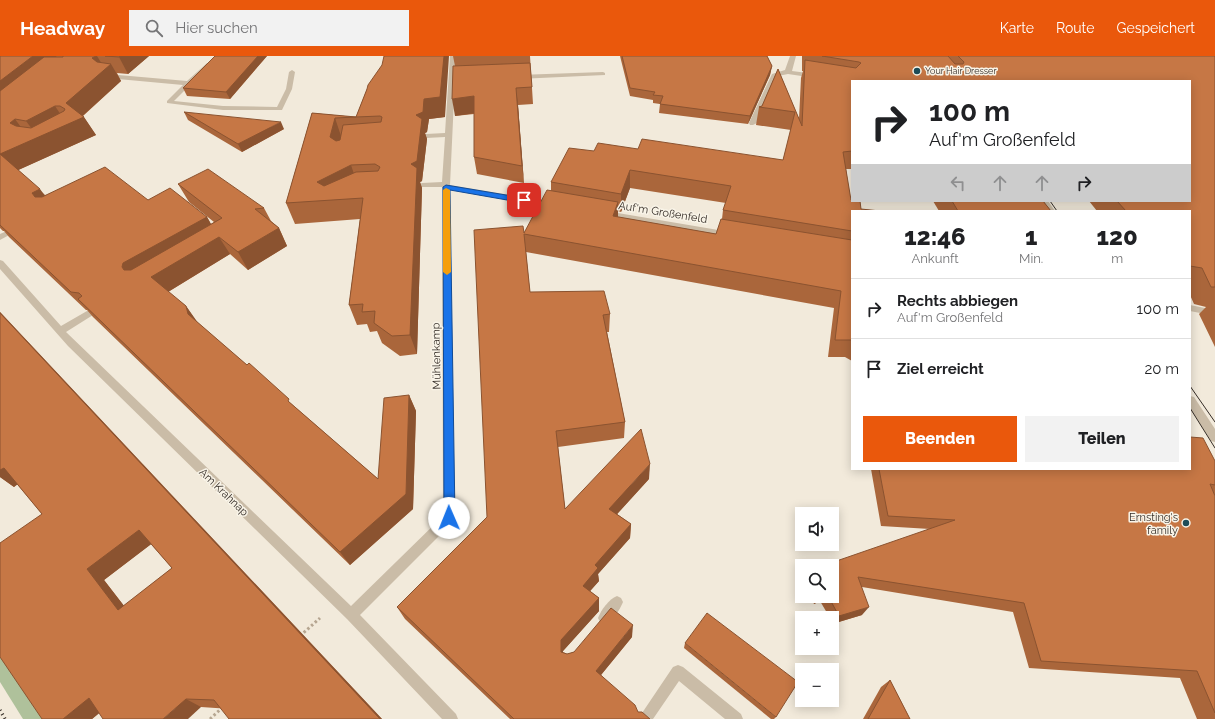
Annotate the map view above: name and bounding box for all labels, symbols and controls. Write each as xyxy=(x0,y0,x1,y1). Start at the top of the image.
search box xyxy=(129,10,409,46)
text: Headway xyxy=(20,17,105,39)
icon: search xyxy=(143,17,165,39)
text: Hier suchen xyxy=(175,19,258,37)
text: Karte xyxy=(1000,20,1034,36)
text: Route xyxy=(1056,20,1094,36)
text: Gespeichert xyxy=(1116,20,1195,36)
marker: Your Hair Dresser xyxy=(912,66,922,76)
place label: Your Hair Dresser xyxy=(925,66,997,76)
text: 100 m xyxy=(929,95,1010,128)
icon: right xyxy=(863,96,915,148)
text: Auf'm Großenfeld xyxy=(929,129,1076,150)
icon: left xyxy=(947,172,969,194)
icon: ahead xyxy=(989,172,1011,194)
icon: ahead xyxy=(1031,172,1053,194)
icon: right xyxy=(1073,172,1095,194)
pin xyxy=(507,183,541,217)
icon: arrive xyxy=(513,189,535,211)
street label: Auf'm Großenfeld xyxy=(618,199,708,226)
text: 12:46 xyxy=(904,222,966,251)
text: 1 xyxy=(1025,222,1037,251)
text: 120 xyxy=(1097,222,1138,251)
text: Ankunft xyxy=(911,251,959,266)
text: Min. xyxy=(1019,251,1043,266)
text: m xyxy=(1111,251,1123,266)
text: Rechts abbiegen xyxy=(897,292,1018,310)
icon: right xyxy=(863,298,885,320)
text: 100 m xyxy=(1137,300,1179,318)
text: Auf'm Großenfeld xyxy=(897,310,1003,325)
street label: Mühlenkamp xyxy=(429,322,444,390)
icon: arrive xyxy=(863,358,885,380)
text: Ziel erreicht xyxy=(897,360,984,378)
text: 20 m xyxy=(1144,360,1179,378)
button: Beenden xyxy=(863,416,1017,462)
button: Teilen xyxy=(1025,416,1179,462)
street label: Am Krahnap xyxy=(197,466,251,519)
position arrow xyxy=(428,497,470,539)
map controls xyxy=(795,507,839,707)
button: sound xyxy=(795,507,839,551)
place label: Ernsting's family xyxy=(1129,511,1178,537)
marker: Ernsting's family xyxy=(1181,518,1191,528)
button: search xyxy=(795,559,839,603)
button: + xyxy=(795,611,839,655)
button: − xyxy=(795,663,839,707)

